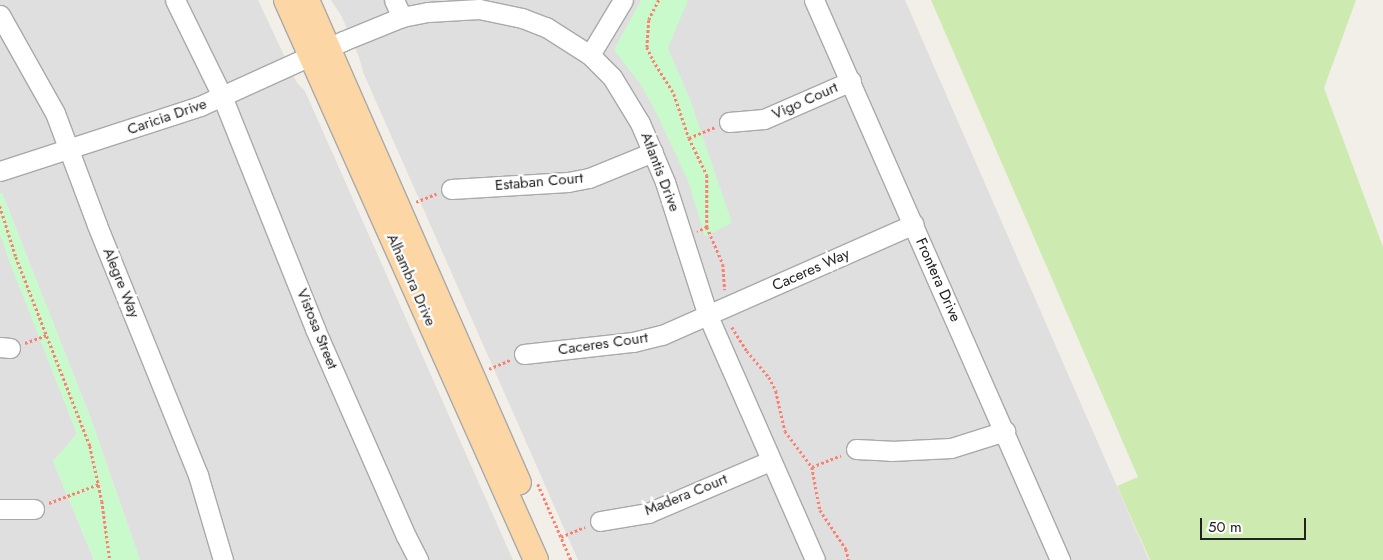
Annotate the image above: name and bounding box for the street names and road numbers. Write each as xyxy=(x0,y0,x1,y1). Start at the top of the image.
street label: Vigo Court xyxy=(769,79,841,123)
street label: Caricia Drive xyxy=(125,95,209,139)
street label: Atlantis Drive xyxy=(637,130,683,214)
street label: Estaban Court xyxy=(494,169,584,195)
street label: Alhambra Drive xyxy=(383,231,439,329)
street label: Frontera Drive xyxy=(912,235,964,325)
street label: Alegre Way xyxy=(99,245,143,321)
street label: Caceres Way xyxy=(770,245,852,295)
street label: Vistosa Street xyxy=(293,286,341,372)
street label: Caceres Court xyxy=(557,329,649,359)
street label: Madera Court xyxy=(642,470,730,520)

